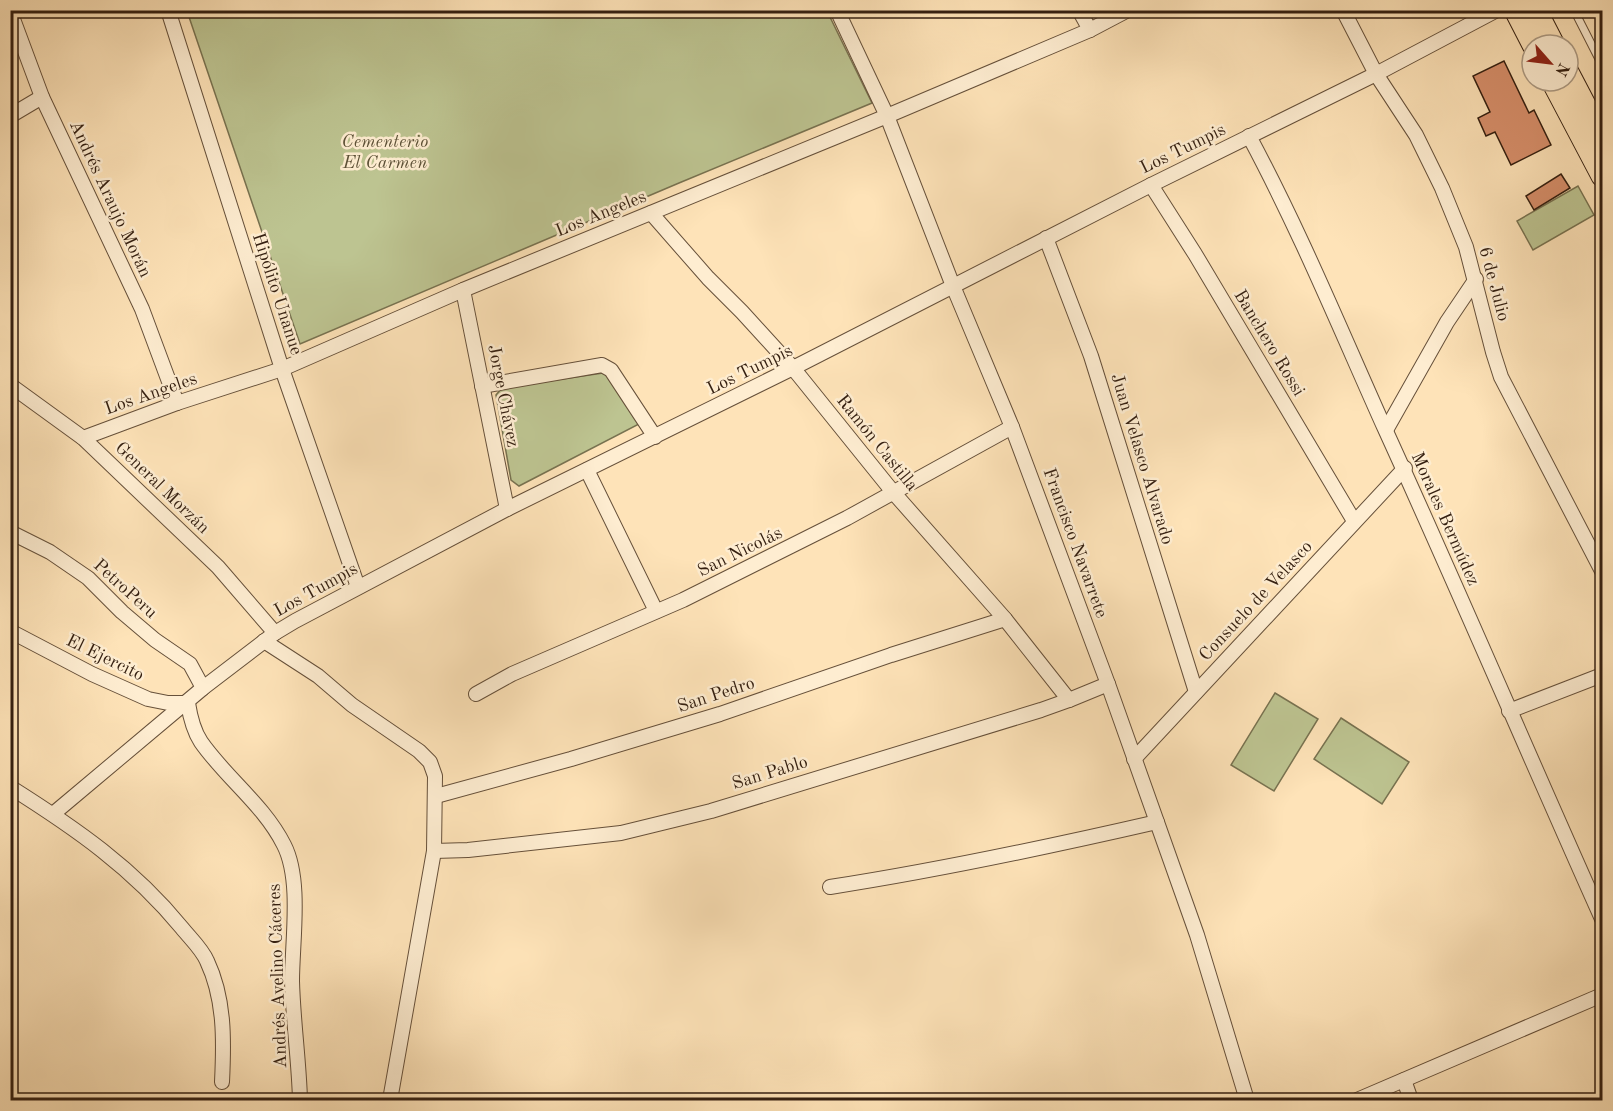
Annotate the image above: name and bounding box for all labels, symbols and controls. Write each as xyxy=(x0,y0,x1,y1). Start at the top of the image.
north arrow xyxy=(1520,33,1580,93)
text: N xyxy=(1551,60,1571,79)
street label: Andrés Araujo Morán xyxy=(66,118,154,280)
street label: Los Tumpis xyxy=(1137,121,1229,177)
park label: Cementerio El Carmen xyxy=(342,133,428,172)
street label: Los Angeles xyxy=(553,188,649,240)
street label: Hipólito Unanue xyxy=(249,231,305,357)
street label: 6 de Julio xyxy=(1475,245,1513,323)
street label: Banchero Rossi xyxy=(1230,287,1308,399)
street label: Los Tumpis xyxy=(704,342,796,398)
street label: Jorge Chávez xyxy=(484,343,522,449)
street label: Los Angeles xyxy=(103,370,200,418)
street label: Juan Velasco Alvarado xyxy=(1107,371,1177,547)
street label: Ramón Castilla xyxy=(833,391,921,495)
street label: General Morzán xyxy=(111,439,213,538)
street label: Morales Bermúdez xyxy=(1408,450,1482,588)
street label: Francisco Navarrete xyxy=(1039,466,1111,620)
street label: San Nicolás xyxy=(695,524,785,580)
street label: Consuelo de Velasco xyxy=(1196,537,1316,664)
street label: PetroPeru xyxy=(90,556,161,622)
street label: Los Tumpis xyxy=(271,560,361,620)
street label: El Ejercito xyxy=(63,631,147,685)
street label: San Pedro xyxy=(675,674,757,716)
street label: San Pablo xyxy=(730,753,810,793)
street label: Andrés Avelino Cáceres xyxy=(266,883,290,1069)

